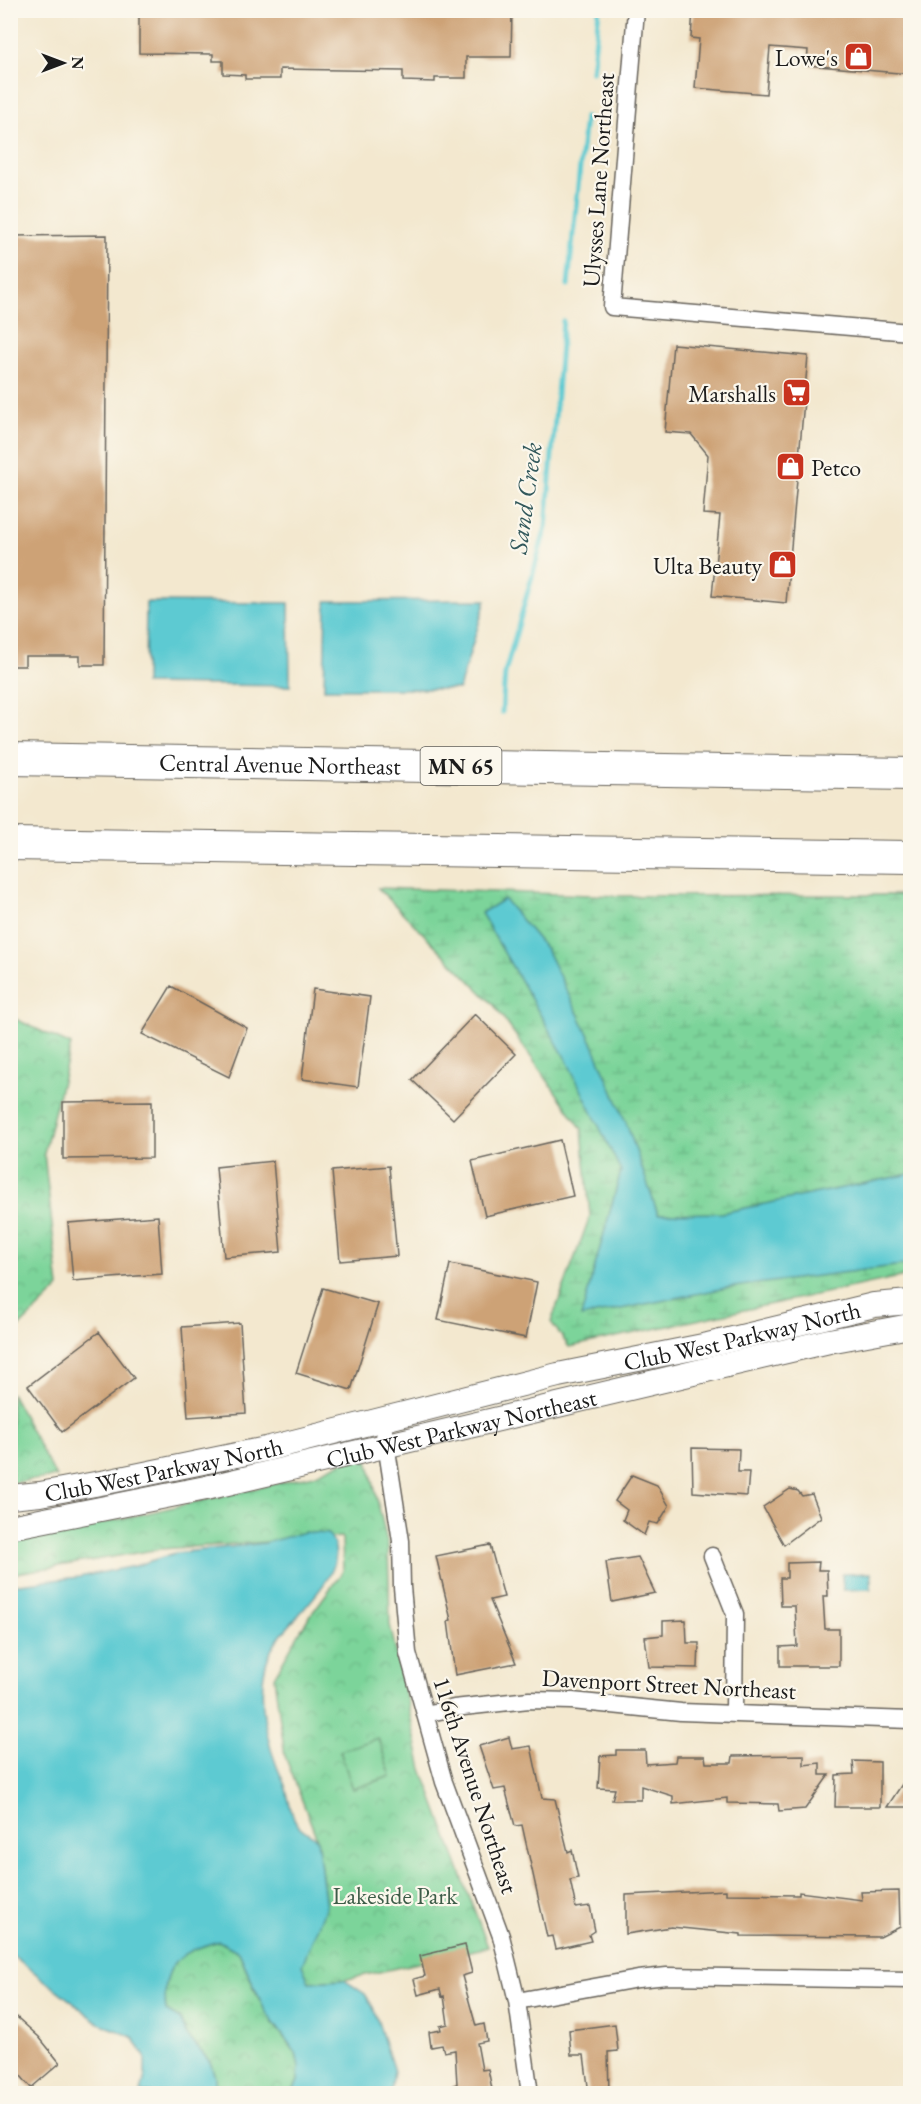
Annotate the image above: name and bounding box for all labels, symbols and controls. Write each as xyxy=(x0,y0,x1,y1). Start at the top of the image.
north arrow xyxy=(33,33,93,93)
shop icon: Lowe's xyxy=(843,41,875,73)
place label: Lowe's xyxy=(775,42,838,73)
text: N xyxy=(67,57,88,70)
street label: Ulysses Lane Northeast xyxy=(575,71,621,288)
supermarket icon: Marshalls xyxy=(781,377,813,409)
place label: Marshalls xyxy=(688,378,776,409)
water label: Sand Creek xyxy=(500,440,550,557)
shop icon: Petco xyxy=(774,451,806,483)
place label: Petco xyxy=(811,452,861,483)
shop icon: Ulta Beauty xyxy=(767,549,799,581)
place label: Ulta Beauty xyxy=(653,550,762,581)
street label: Central Avenue Northeast xyxy=(159,746,402,781)
road number: MN 65 xyxy=(420,747,502,785)
street label: Club West Parkway North xyxy=(621,1293,864,1377)
street label: Club West Parkway Northeast xyxy=(323,1381,600,1475)
street label: Club West Parkway North xyxy=(42,1430,286,1508)
street label: Davenport Street Northeast xyxy=(541,1662,797,1706)
street label: 116th Avenue Northeast xyxy=(426,1673,526,1898)
park label: Lakeside Park xyxy=(332,1880,458,1911)

